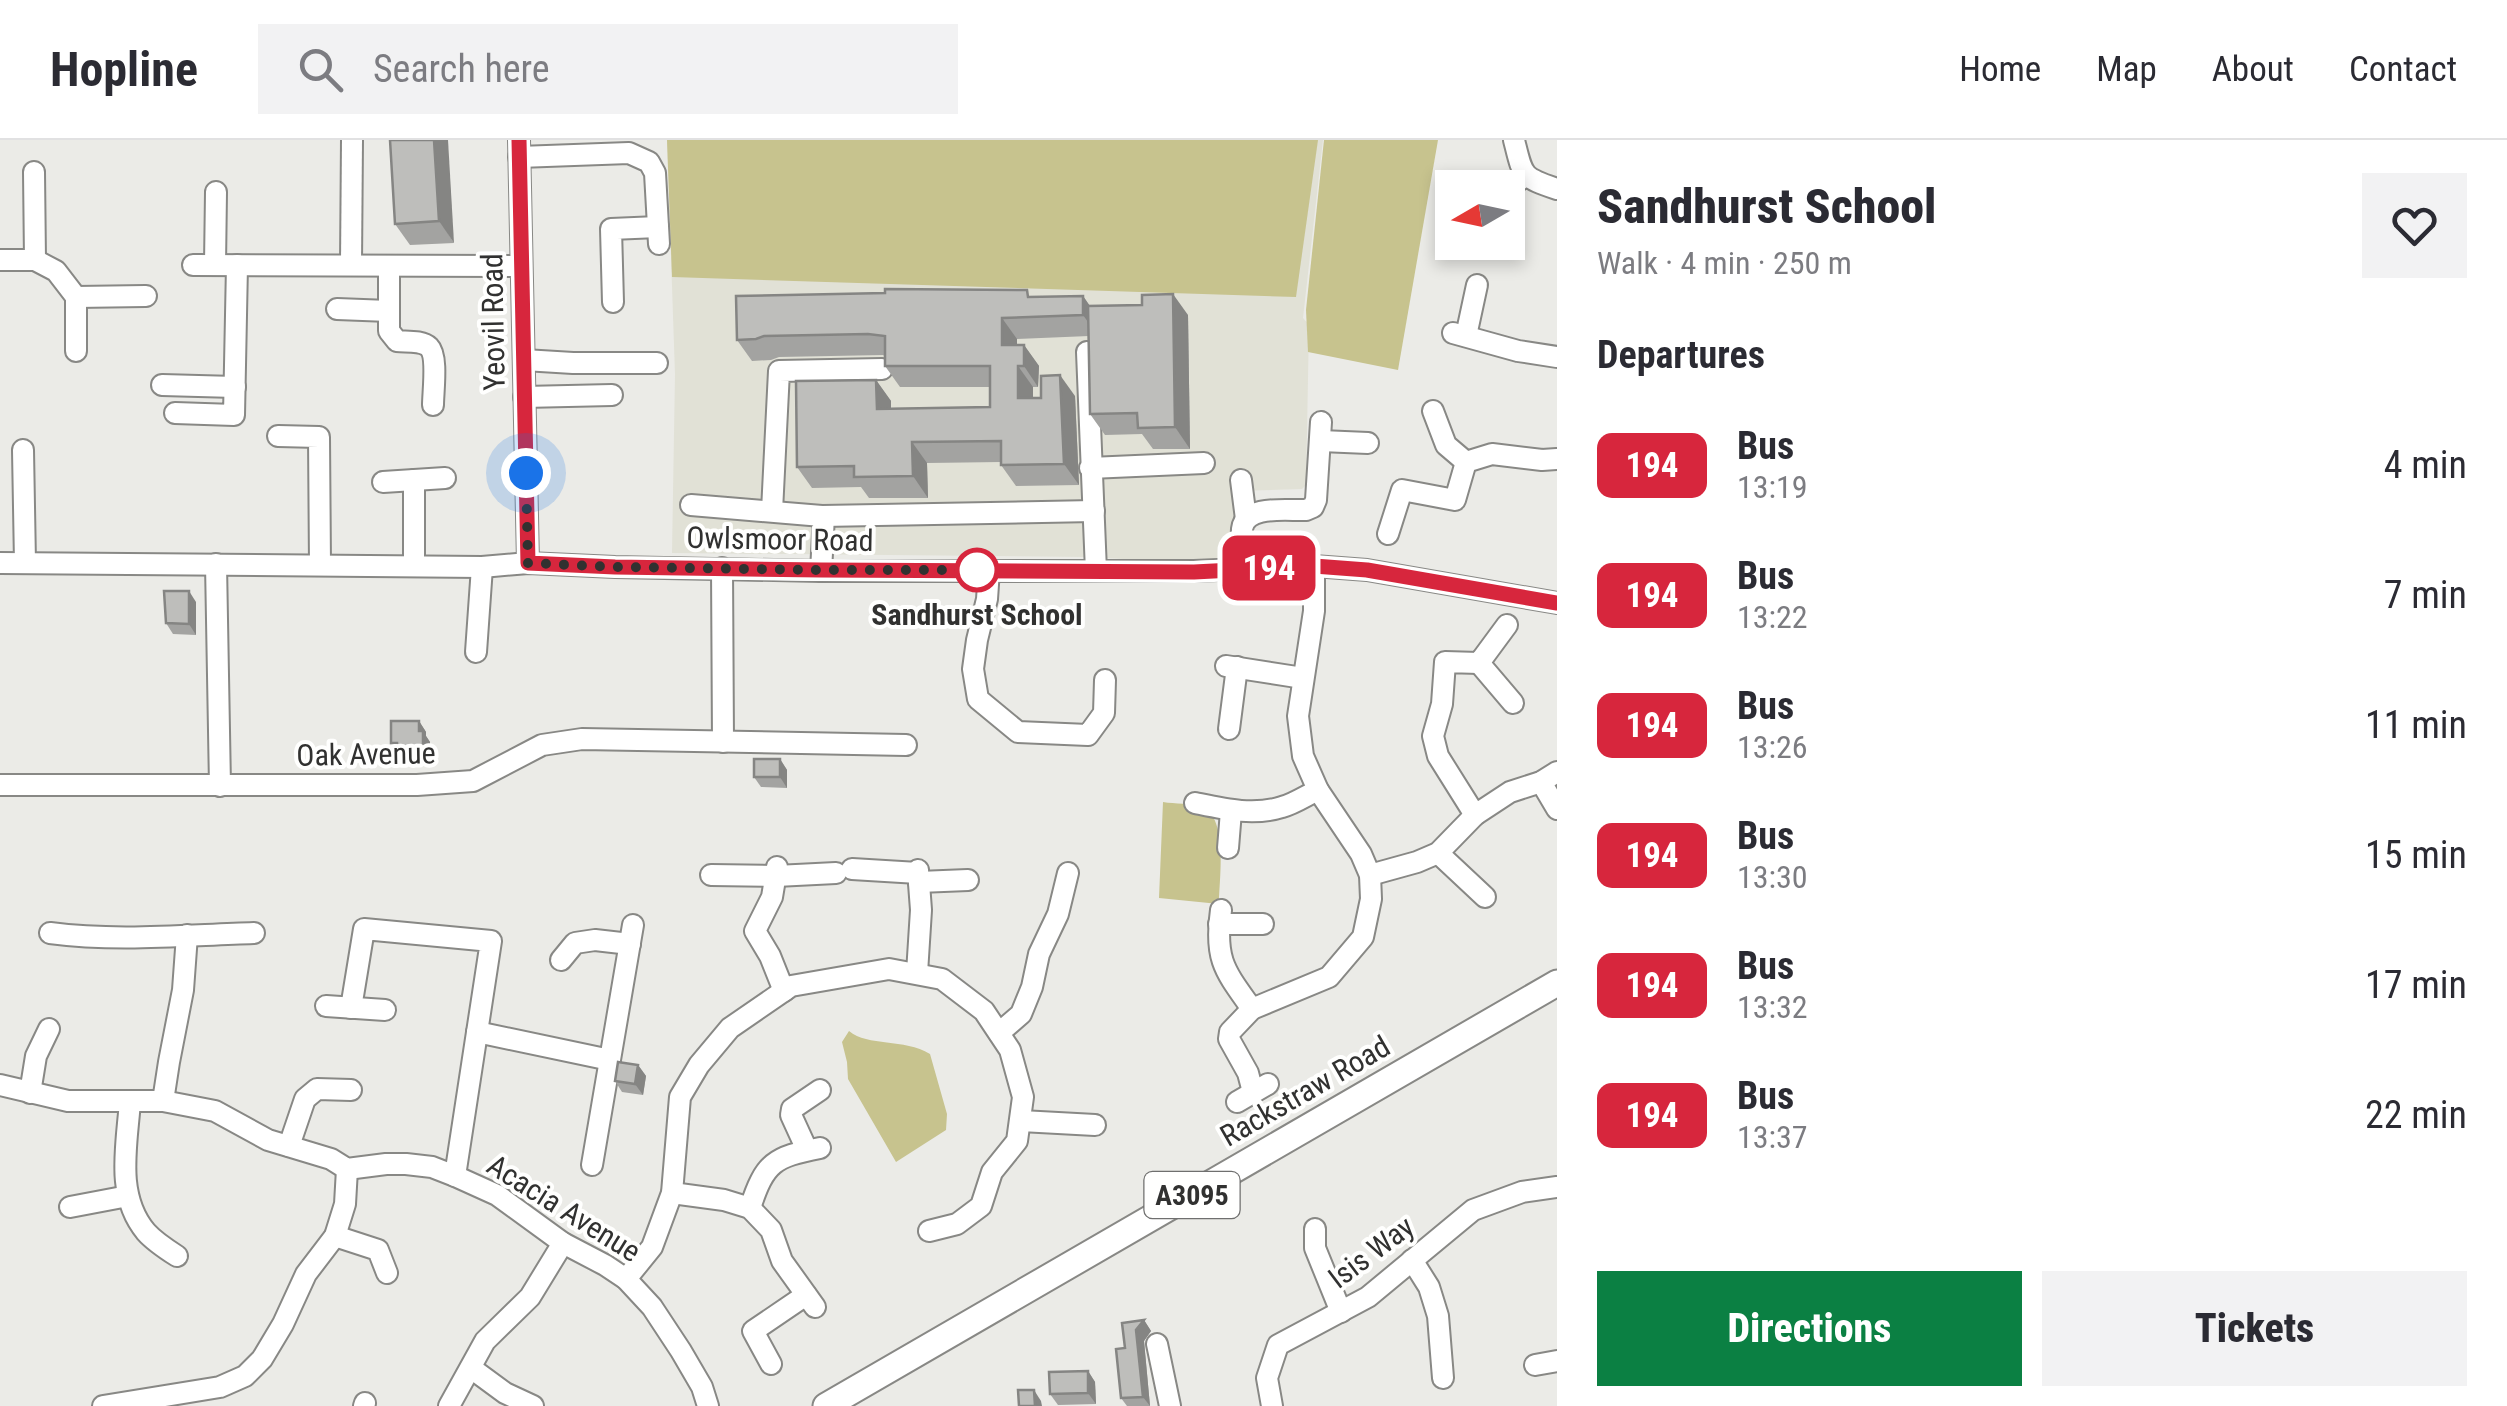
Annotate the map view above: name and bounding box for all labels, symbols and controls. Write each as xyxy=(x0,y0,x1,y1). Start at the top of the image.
search box xyxy=(258,24,958,114)
text: Hopline xyxy=(50,41,198,98)
icon: search xyxy=(293,42,348,97)
text: Search here xyxy=(373,47,550,91)
text: Home xyxy=(1959,49,2041,90)
text: Map xyxy=(2096,49,2157,90)
text: About xyxy=(2212,49,2294,90)
text: Contact xyxy=(2349,49,2457,90)
north arrow xyxy=(1435,170,1525,260)
map controls xyxy=(1435,170,1525,260)
button: heart xyxy=(2362,173,2467,278)
text: Sandhurst School xyxy=(1597,178,1936,235)
text: Walk · 4 min · 250 m xyxy=(1597,244,1852,282)
street label: Yeovil Road xyxy=(474,253,512,391)
text: Departures xyxy=(1597,333,1765,377)
text: Bus xyxy=(1737,424,1794,468)
text: 4 min xyxy=(2384,443,2467,487)
text: 194 xyxy=(1625,445,1679,486)
your location xyxy=(501,448,551,498)
text: 13:19 xyxy=(1737,468,1808,506)
street label: Owlsmoor Road xyxy=(686,520,874,558)
line badge: 194 xyxy=(1212,536,1326,600)
text: 194 xyxy=(1242,548,1296,589)
marker: Sandhurst School xyxy=(956,549,998,591)
text: Bus xyxy=(1737,554,1794,598)
text: 7 min xyxy=(2384,573,2467,617)
text: 194 xyxy=(1625,575,1679,616)
place label: Sandhurst School xyxy=(871,597,1083,632)
text: 13:22 xyxy=(1737,598,1808,636)
text: Bus xyxy=(1737,684,1794,728)
text: 11 min xyxy=(2365,703,2467,747)
text: 194 xyxy=(1625,705,1679,746)
text: 13:26 xyxy=(1737,728,1808,766)
street label: Oak Avenue xyxy=(296,735,436,773)
text: Bus xyxy=(1737,814,1794,858)
text: 15 min xyxy=(2365,833,2467,877)
text: 194 xyxy=(1625,835,1679,876)
text: 13:30 xyxy=(1737,858,1808,896)
text: Bus xyxy=(1737,944,1794,988)
text: 17 min xyxy=(2365,963,2467,1007)
text: 194 xyxy=(1625,965,1679,1006)
text: 13:32 xyxy=(1737,988,1808,1026)
street label: Rackstraw Road xyxy=(1214,1028,1396,1154)
text: Bus xyxy=(1737,1074,1794,1118)
text: 22 min xyxy=(2365,1093,2467,1137)
text: 194 xyxy=(1625,1095,1679,1136)
text: 13:37 xyxy=(1737,1118,1808,1156)
street label: Acacia Avenue xyxy=(481,1147,647,1269)
road number: A3095 xyxy=(1144,1172,1240,1218)
street label: Isis Way xyxy=(1321,1209,1421,1295)
button: Directions xyxy=(1597,1271,2022,1386)
button: Tickets xyxy=(2042,1271,2467,1386)

